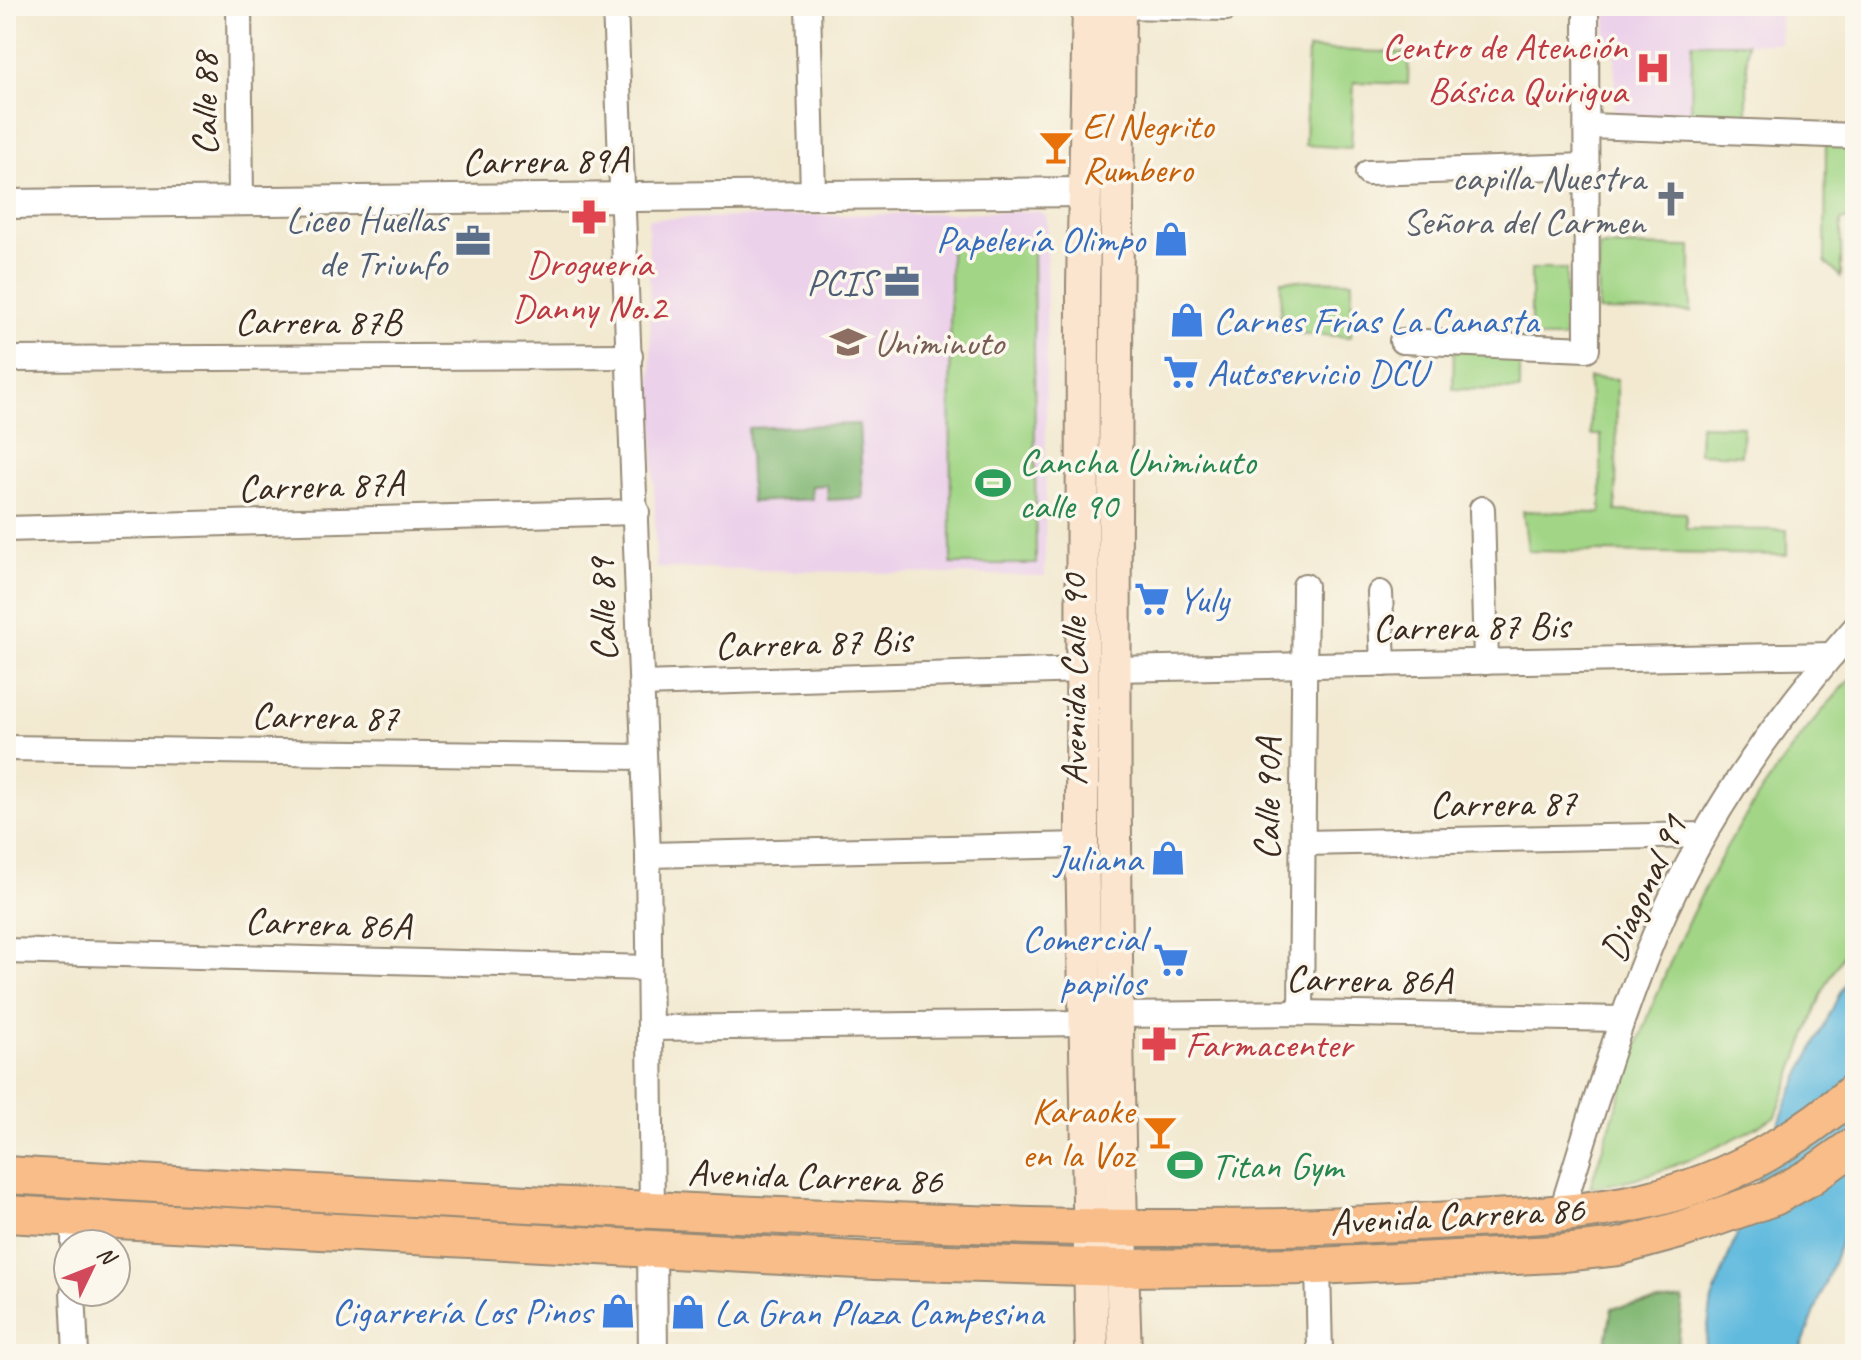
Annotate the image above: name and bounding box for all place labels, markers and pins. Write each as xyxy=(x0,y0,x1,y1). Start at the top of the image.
place label: Centro de Atención Básica Quirigua xyxy=(1382,23,1629,114)
hospital icon: Centro de Atención Básica Quirigua xyxy=(1634,49,1672,87)
place label: El Negrito Rumbero xyxy=(1082,102,1215,193)
bar icon: El Negrito Rumbero xyxy=(1037,128,1075,166)
place label: capilla Nuestra Señora del Carmen xyxy=(1402,154,1648,245)
church icon: capilla Nuestra Señora del Carmen xyxy=(1652,180,1690,218)
place label: Liceo Huellas de Triunfo xyxy=(286,196,450,287)
pharmacy icon: Droguería Danny No.2 xyxy=(570,198,608,236)
place label: Papelería Olimpo xyxy=(936,216,1147,263)
shop icon: Papelería Olimpo xyxy=(1152,220,1190,258)
office icon: Liceo Huellas de Triunfo xyxy=(454,222,492,260)
place label: Droguería Danny No.2 xyxy=(512,240,669,331)
place label: PCIS xyxy=(806,259,882,306)
office icon: PCIS xyxy=(883,263,921,301)
place label: Carnes Frías La Canasta xyxy=(1213,297,1541,344)
shop icon: Carnes Frías La Canasta xyxy=(1168,301,1206,339)
place label: Uniminuto xyxy=(874,319,1007,366)
school or university icon: Uniminuto xyxy=(829,323,867,361)
place label: Autoservicio DCU xyxy=(1207,349,1433,396)
supermarket icon: Autoservicio DCU xyxy=(1162,353,1200,391)
place label: Cancha Uniminuto calle 90 xyxy=(1019,438,1257,529)
sports icon: Cancha Uniminuto calle 90 xyxy=(974,464,1012,502)
place label: Yuly xyxy=(1178,576,1232,623)
supermarket icon: Yuly xyxy=(1133,580,1171,618)
place label: Juliana xyxy=(1052,835,1144,882)
shop icon: Juliana xyxy=(1149,839,1187,877)
place label: Comercial papilos xyxy=(1022,915,1152,1006)
supermarket icon: Comercial papilos xyxy=(1152,941,1190,979)
place label: Farmacenter xyxy=(1185,1021,1355,1068)
pharmacy icon: Farmacenter xyxy=(1140,1025,1178,1063)
place label: Karaoke en la Voz xyxy=(1022,1087,1137,1178)
bar icon: Karaoke en la Voz xyxy=(1141,1113,1179,1151)
place label: Titan Gym xyxy=(1211,1142,1347,1189)
sports icon: Titan Gym xyxy=(1166,1146,1204,1184)
place label: Cigarrería Los Pinos xyxy=(332,1288,595,1335)
place label: La Gran Plaza Campesina xyxy=(714,1289,1046,1336)
shop icon: Cigarrería Los Pinos xyxy=(599,1292,637,1330)
shop icon: La Gran Plaza Campesina xyxy=(669,1293,707,1331)

